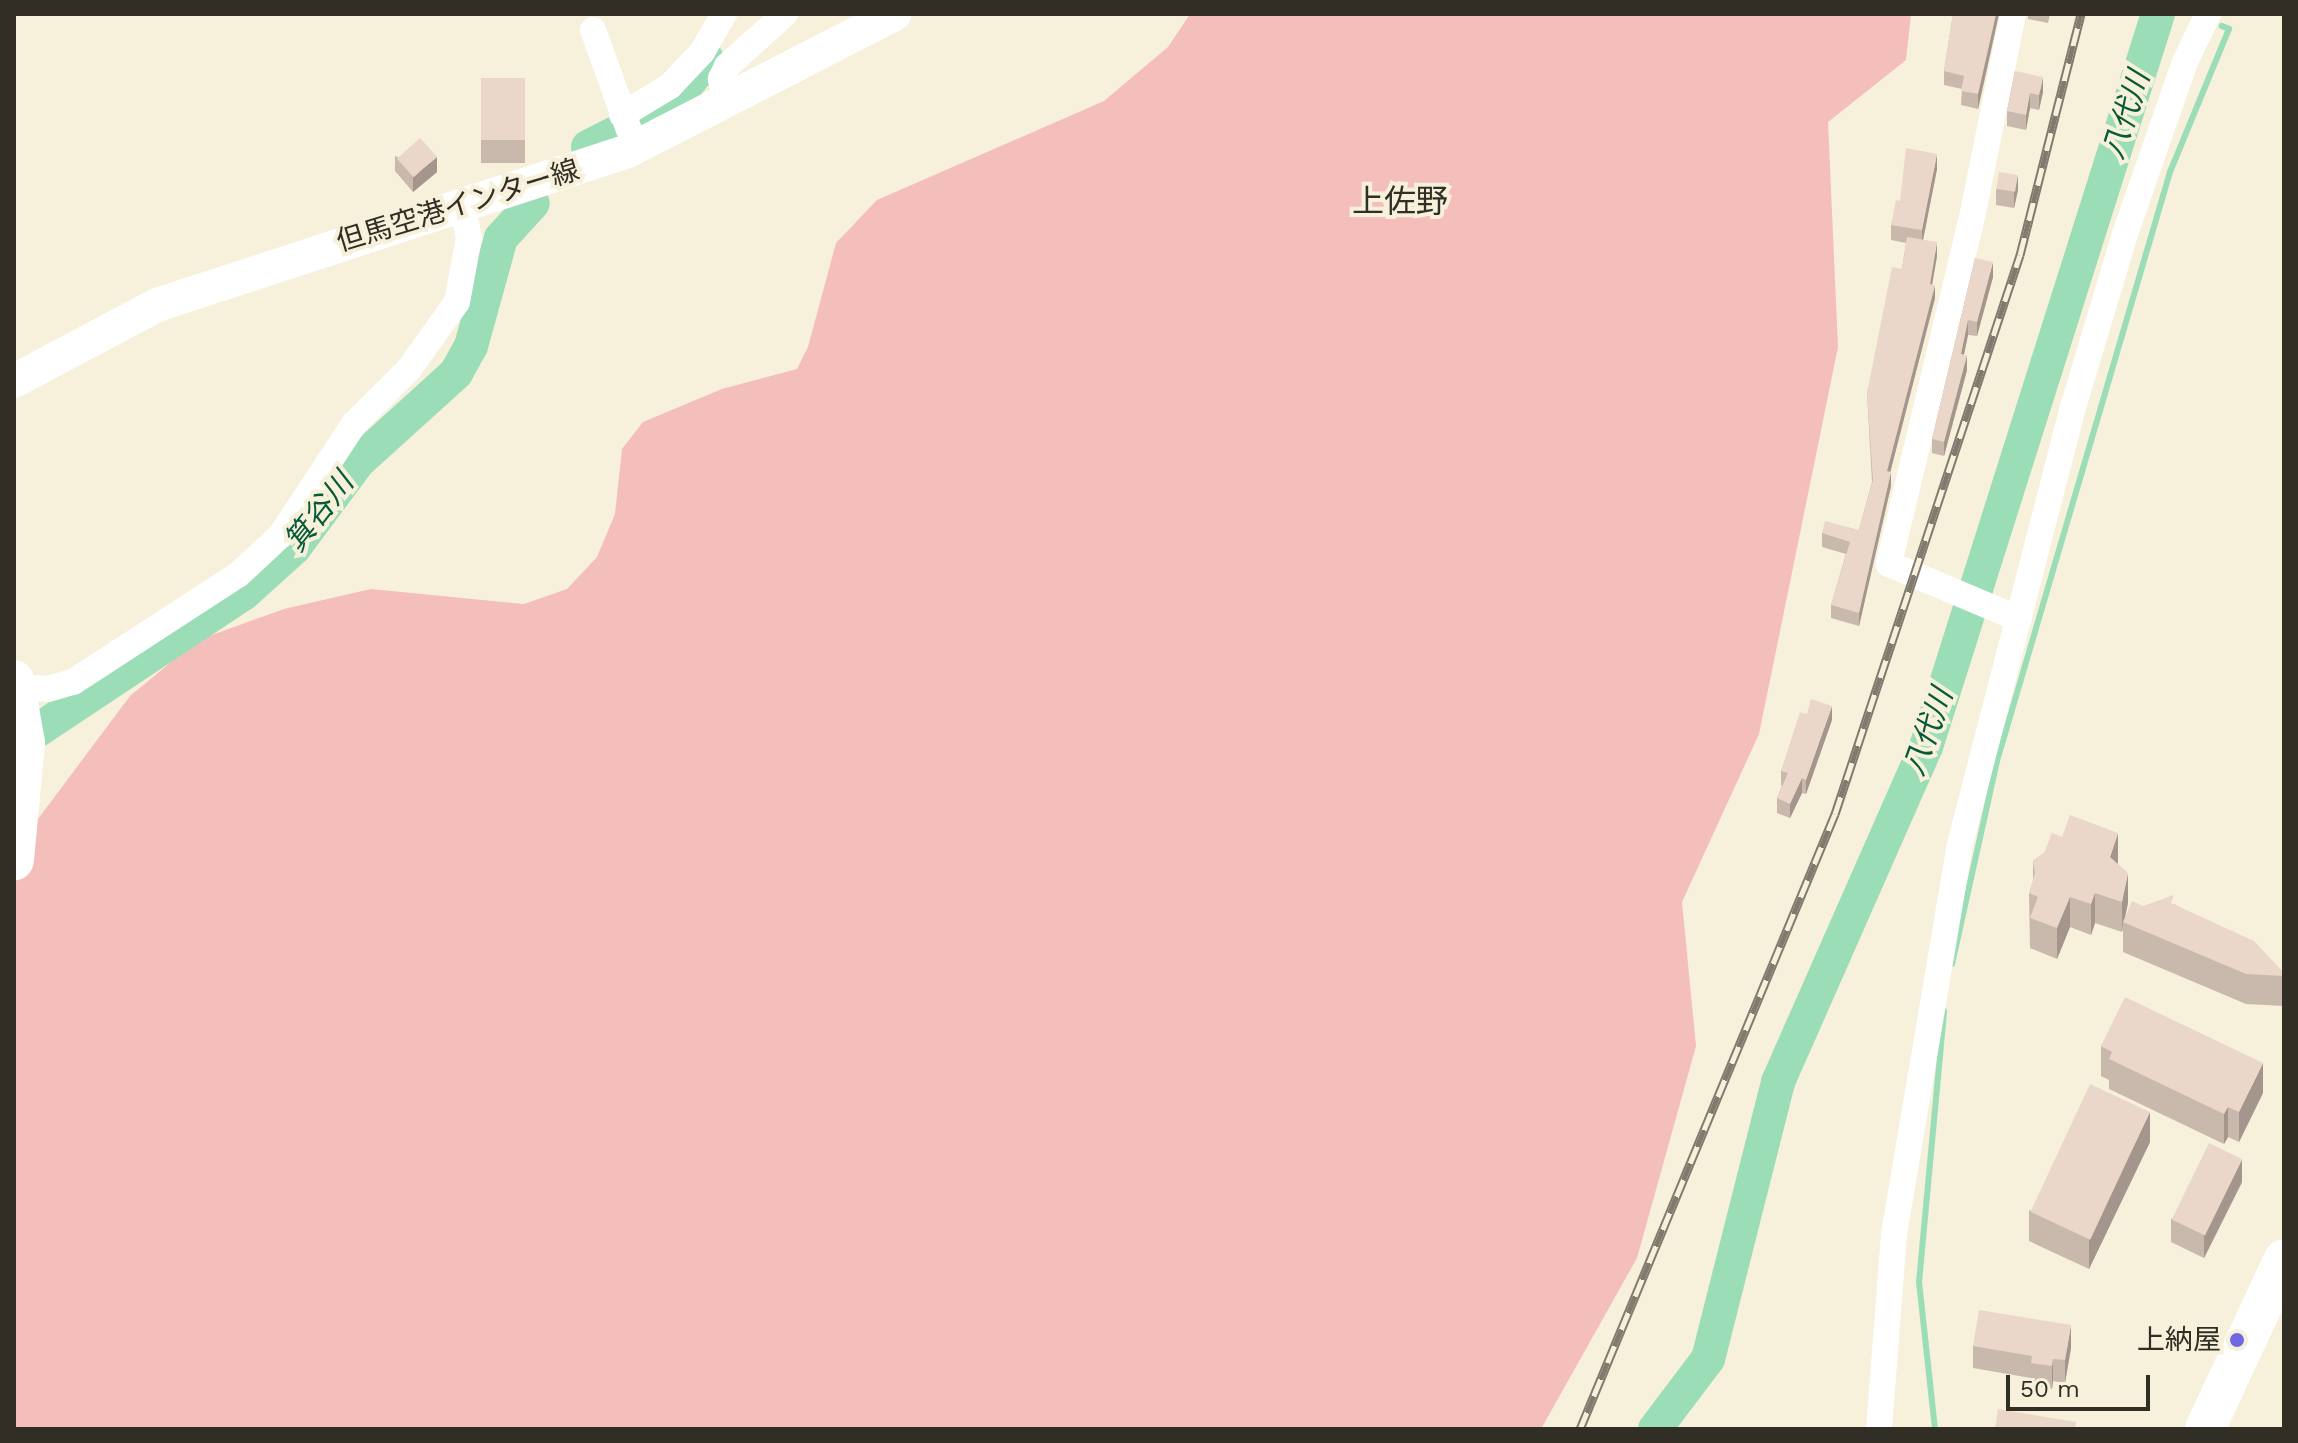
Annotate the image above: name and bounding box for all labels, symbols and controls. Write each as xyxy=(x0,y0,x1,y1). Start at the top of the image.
water label: 八代川 xyxy=(2095,67,2157,163)
street label: 但馬空港インター線 xyxy=(333,153,583,259)
district label: 上佐野 xyxy=(1352,182,1448,220)
water label: 箕谷川 xyxy=(277,465,361,559)
water label: 八代川 xyxy=(1896,684,1960,780)
place label: 上納屋 xyxy=(2137,1323,2221,1357)
marker: 上納屋 xyxy=(2228,1331,2246,1349)
scale bar xyxy=(2010,1359,2154,1409)
text: 50 m xyxy=(2020,1375,2080,1403)

